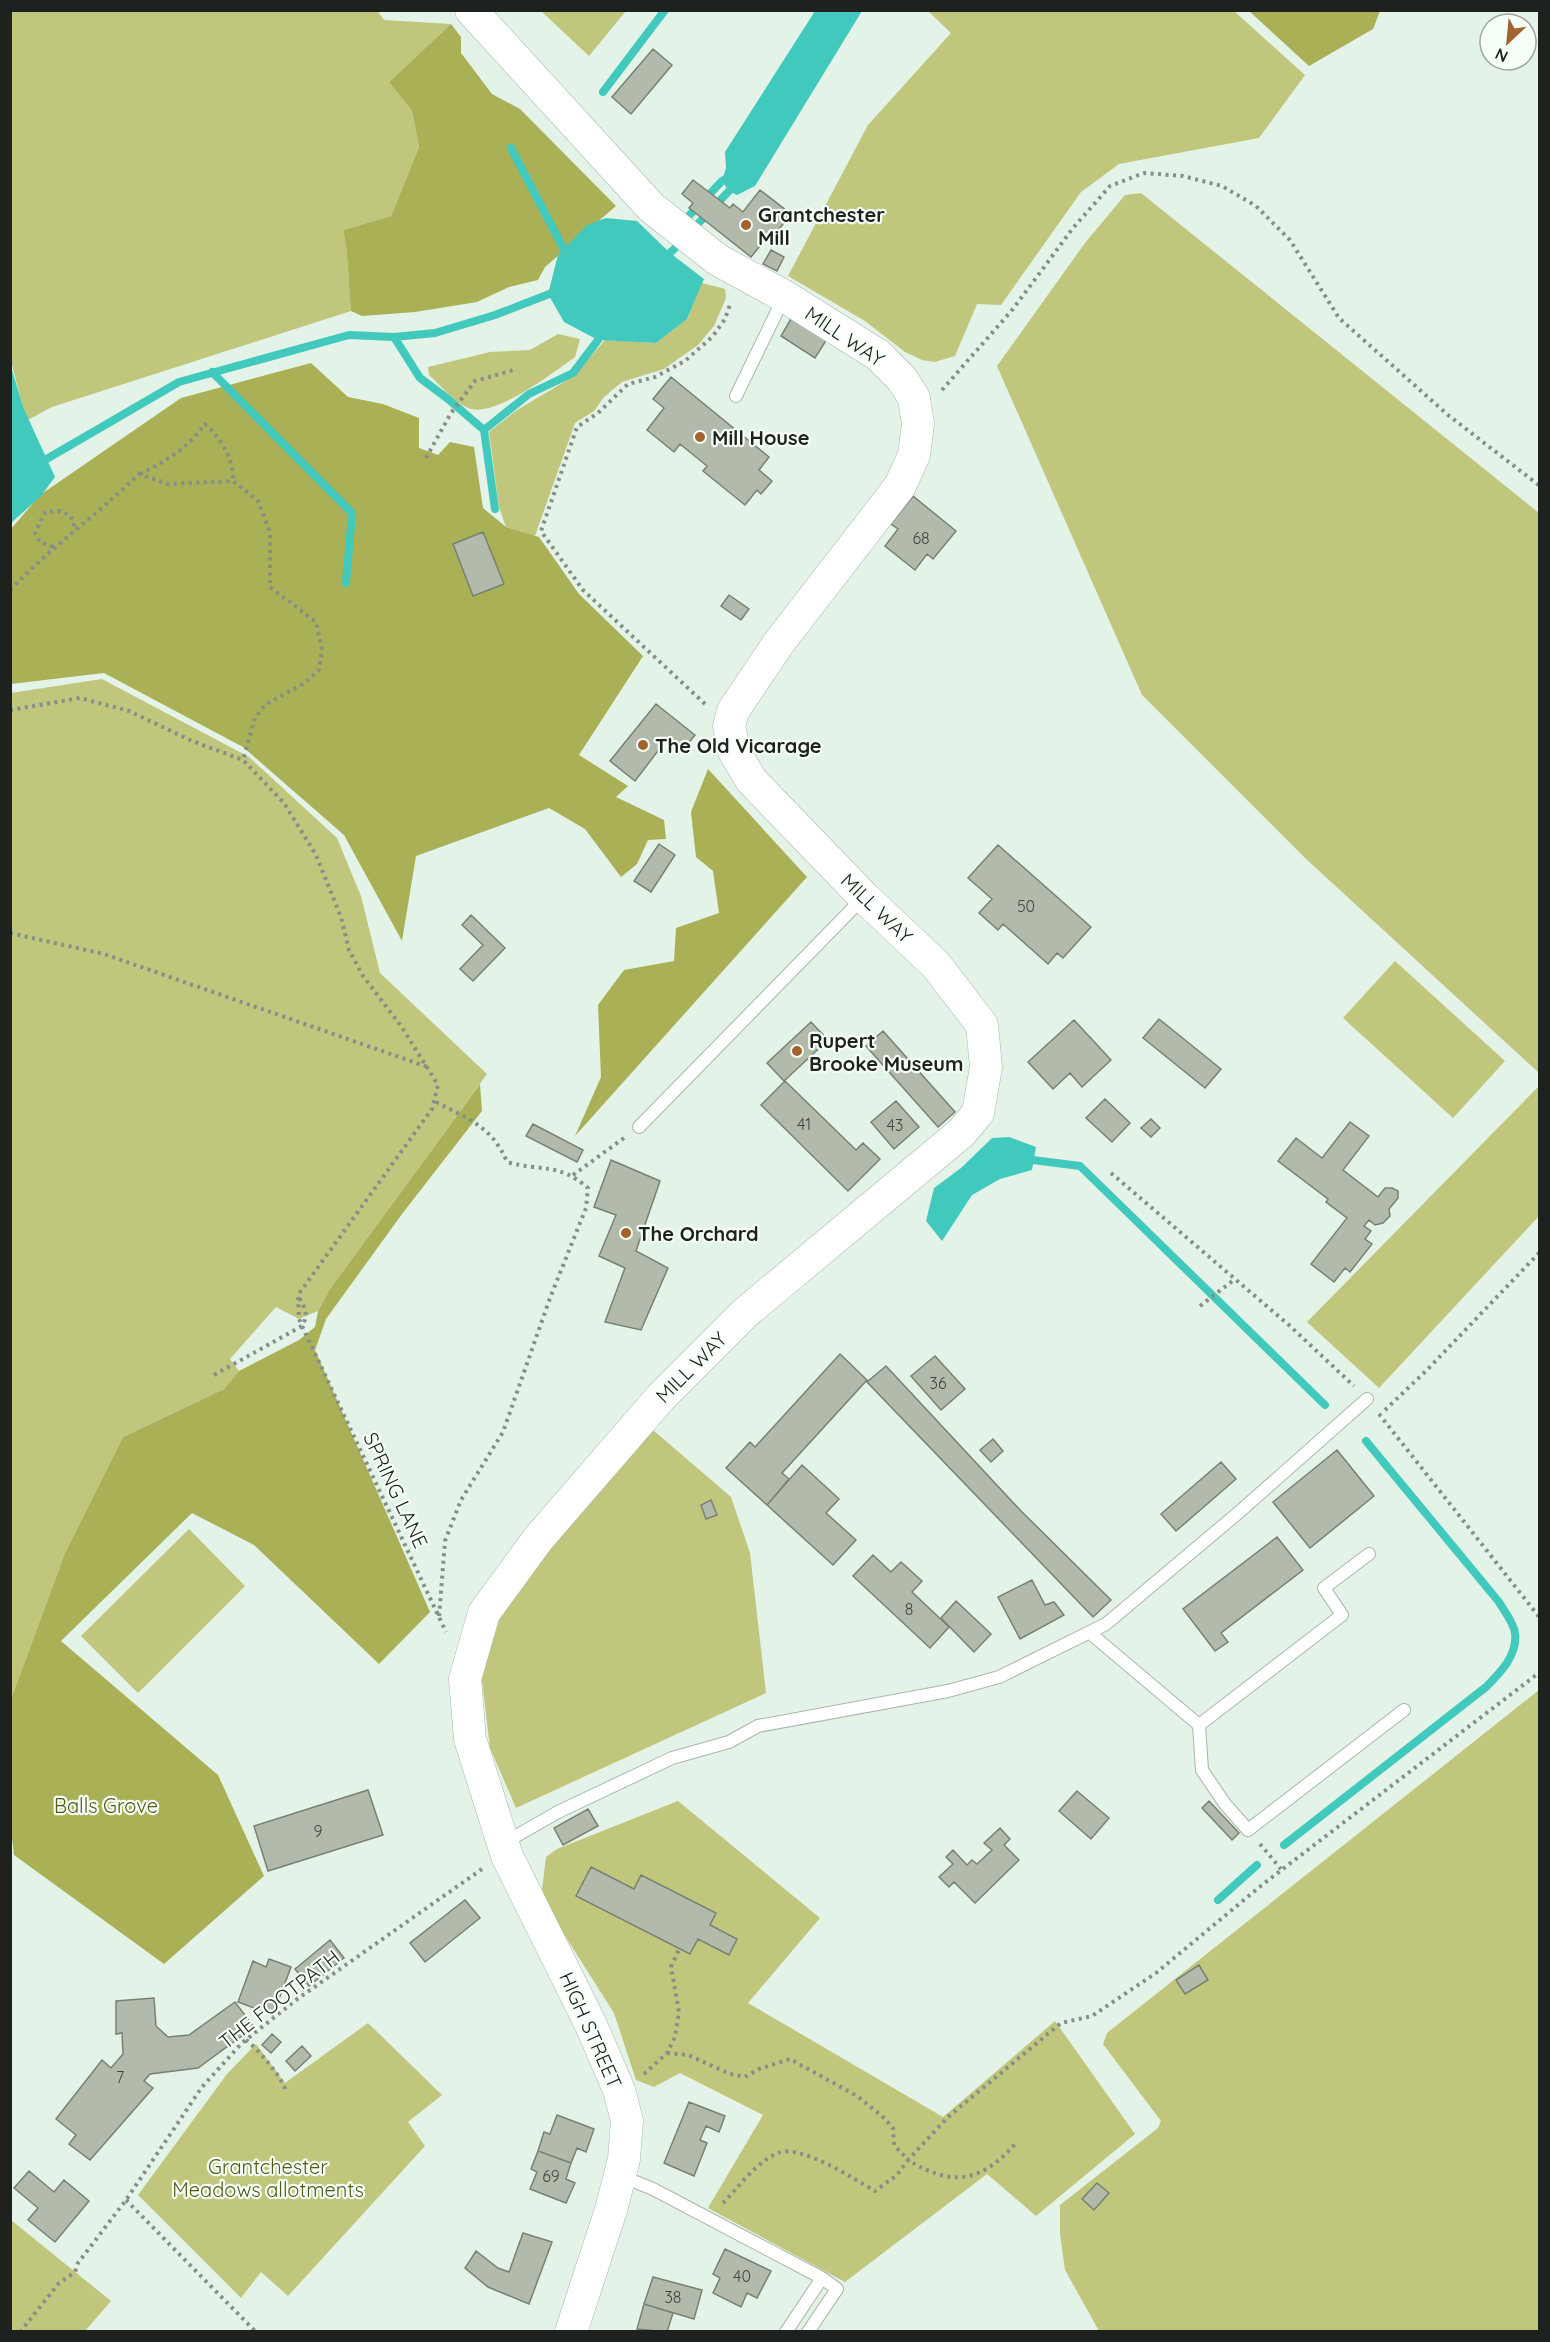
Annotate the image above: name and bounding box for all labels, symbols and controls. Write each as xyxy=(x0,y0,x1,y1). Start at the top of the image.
north arrow xyxy=(1478,12,1538,72)
text: N xyxy=(1492,44,1511,67)
place label: Grantchester Mill xyxy=(758,202,885,250)
marker: Grantchester Mill xyxy=(739,218,753,232)
street label: MILL WAY xyxy=(801,300,889,372)
place label: Mill House xyxy=(712,425,810,450)
marker: Mill House xyxy=(693,430,707,444)
house number: 68 xyxy=(912,528,930,548)
place label: The Old Vicarage xyxy=(655,733,822,758)
marker: The Old Vicarage xyxy=(636,738,650,752)
street label: MILL WAY xyxy=(836,868,918,948)
house number: 50 xyxy=(1017,896,1035,916)
place label: Rupert Brooke Museum xyxy=(809,1028,963,1076)
marker: Rupert Brooke Museum xyxy=(790,1044,804,1058)
house number: 41 xyxy=(797,1114,811,1134)
house number: 43 xyxy=(887,1115,903,1135)
place label: The Orchard xyxy=(638,1221,759,1246)
marker: The Orchard xyxy=(619,1226,633,1240)
street label: MILL WAY xyxy=(650,1326,732,1408)
house number: 36 xyxy=(930,1373,947,1393)
street label: SPRING LANE xyxy=(358,1428,434,1552)
house number: 8 xyxy=(905,1599,913,1619)
park label: Balls Grove xyxy=(54,1793,158,1818)
house number: 9 xyxy=(314,1821,323,1841)
street label: THE FOOTPATH xyxy=(214,1944,344,2054)
street label: HIGH STREET xyxy=(554,1968,628,2092)
house number: 7 xyxy=(116,2067,124,2087)
park label: Grantchester Meadows allotments xyxy=(172,2154,364,2202)
house number: 69 xyxy=(542,2166,560,2186)
house number: 40 xyxy=(733,2266,751,2286)
house number: 38 xyxy=(664,2287,682,2307)

